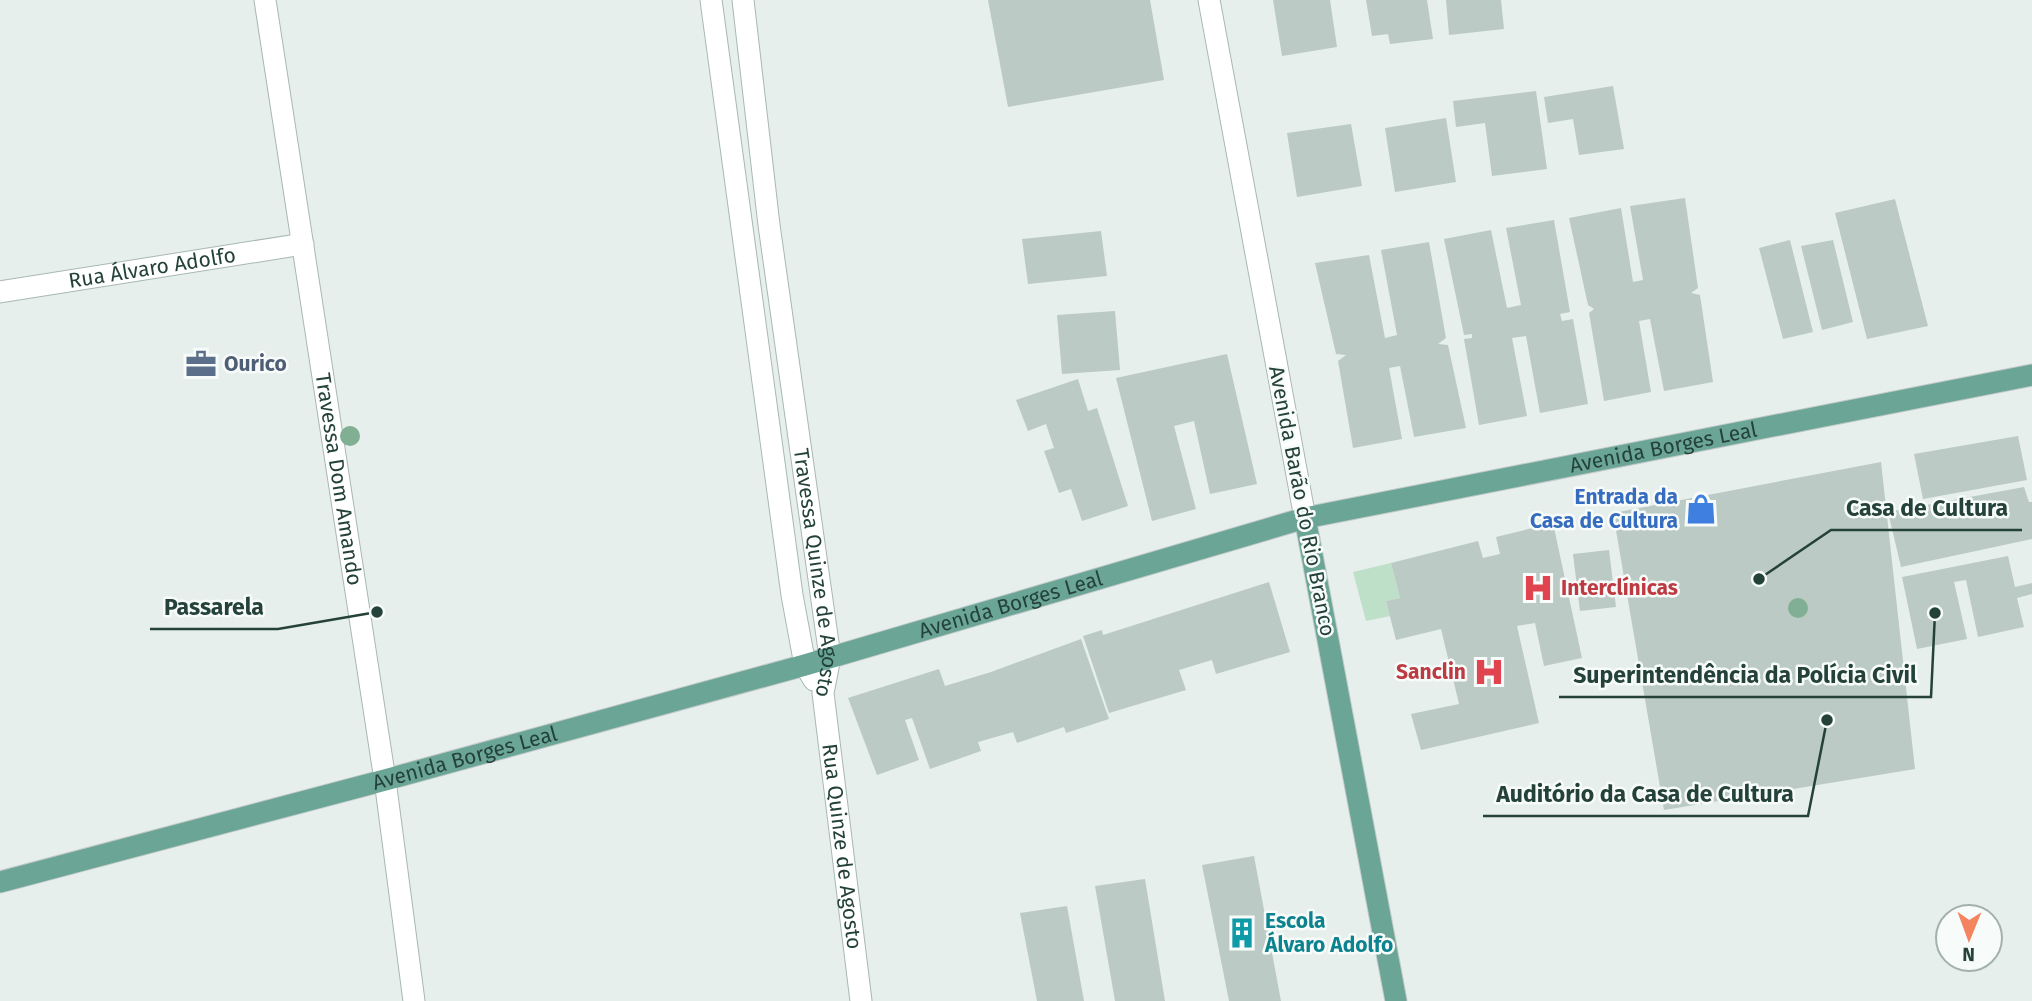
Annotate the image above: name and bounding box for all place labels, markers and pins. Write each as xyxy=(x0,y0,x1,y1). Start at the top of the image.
office icon: Ourico xyxy=(184,347,218,381)
place label: Ourico xyxy=(224,351,287,377)
place label: Entrada da Casa de Cultura xyxy=(1530,484,1678,534)
callout: Casa de Cultura xyxy=(1831,486,2022,530)
shop icon: Entrada da Casa de Cultura xyxy=(1684,492,1718,526)
hospital icon: Interclínicas xyxy=(1521,571,1555,605)
place label: Interclínicas xyxy=(1561,575,1678,601)
callout: Passarela xyxy=(150,585,278,629)
callout: Superintendência da Polícia Civil xyxy=(1559,653,1931,697)
hospital icon: Sanclin xyxy=(1472,655,1506,689)
place label: Sanclin xyxy=(1396,659,1466,685)
callout: Auditório da Casa de Cultura xyxy=(1483,772,1808,816)
place label: Escola Álvaro Adolfo xyxy=(1264,908,1393,958)
building icon: Escola Álvaro Adolfo xyxy=(1225,916,1259,950)

